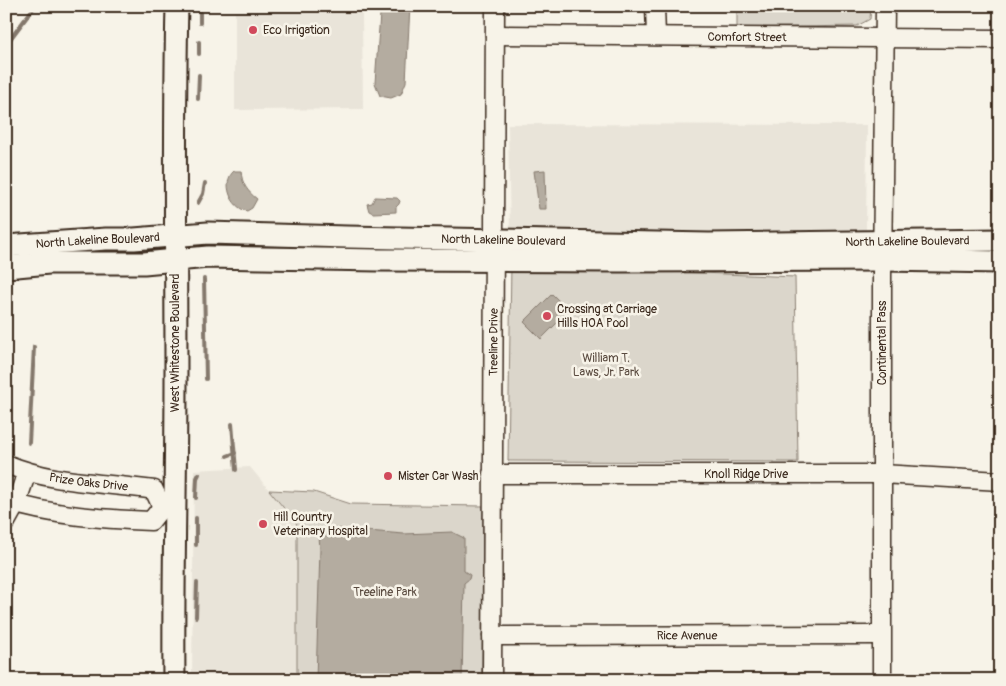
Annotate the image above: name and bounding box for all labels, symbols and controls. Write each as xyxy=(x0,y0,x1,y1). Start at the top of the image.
place label: Eco Irrigation xyxy=(263,23,330,38)
marker: Eco Irrigation xyxy=(247,24,259,36)
street label: Comfort Street xyxy=(707,29,787,45)
street label: North Lakeline Boulevard xyxy=(35,229,161,251)
street label: North Lakeline Boulevard xyxy=(441,231,566,249)
street label: North Lakeline Boulevard xyxy=(845,233,970,250)
street label: West Whitestone Boulevard xyxy=(168,274,183,412)
street label: Continental Pass xyxy=(875,300,890,385)
place label: Crossing at Carriage Hills HOA Pool xyxy=(557,302,657,331)
street label: Treeline Drive xyxy=(486,308,501,376)
marker: Crossing at Carriage Hills HOA Pool xyxy=(541,310,553,322)
park label: William T. Laws, Jr. Park xyxy=(573,351,639,380)
street label: Knoll Ridge Drive xyxy=(704,467,788,482)
street label: Prize Oaks Drive xyxy=(48,469,129,494)
place label: Mister Car Wash xyxy=(398,469,479,484)
marker: Mister Car Wash xyxy=(382,470,394,482)
place label: Hill Country Veterinary Hospital xyxy=(273,510,368,539)
marker: Hill Country Veterinary Hospital xyxy=(257,518,269,530)
park label: Treeline Park xyxy=(353,585,417,600)
street label: Rice Avenue xyxy=(657,628,717,643)

